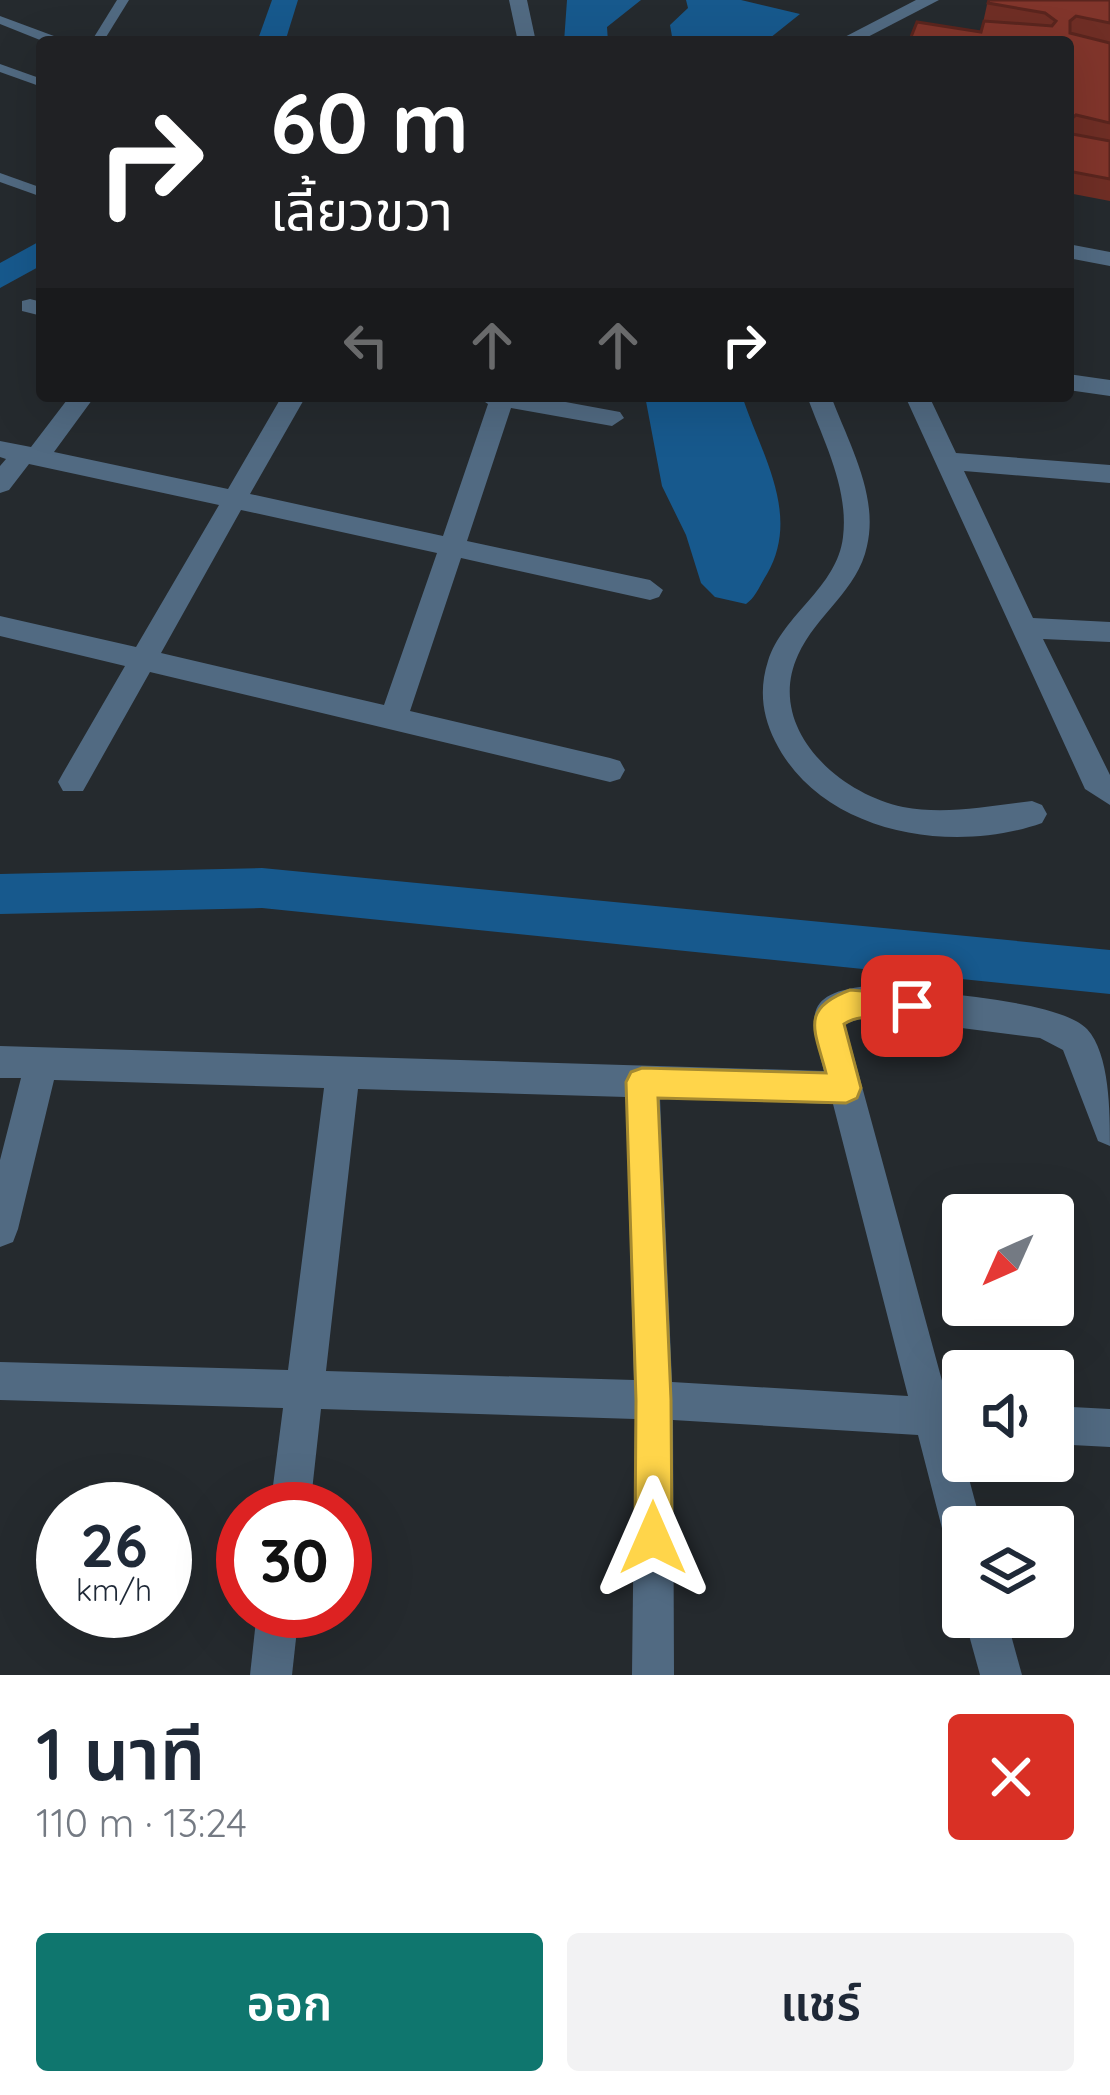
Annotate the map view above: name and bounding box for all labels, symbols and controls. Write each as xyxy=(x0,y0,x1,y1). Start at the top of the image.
text: 60 m xyxy=(270,69,469,174)
icon: right xyxy=(72,84,228,240)
text: เลี้ยวขวา xyxy=(270,176,453,244)
icon: left xyxy=(333,312,399,378)
icon: ahead xyxy=(459,312,525,378)
icon: ahead xyxy=(585,312,651,378)
icon: right xyxy=(711,312,777,378)
pin xyxy=(861,955,963,1057)
icon: arrive xyxy=(879,973,945,1039)
north arrow xyxy=(942,1194,1074,1326)
map controls xyxy=(942,1194,1074,1638)
button: sound xyxy=(942,1350,1074,1482)
position arrow xyxy=(590,1475,716,1601)
speed limit sign: 30 xyxy=(216,1482,372,1638)
button: layers xyxy=(942,1506,1074,1638)
text: 26 xyxy=(80,1507,148,1582)
text: km/h xyxy=(76,1571,152,1609)
text: 1 นาที xyxy=(36,1708,205,1798)
button: close xyxy=(948,1714,1074,1840)
text: 110 m · 13:24 xyxy=(36,1798,247,1847)
button: ออก xyxy=(36,1933,543,2071)
button: แชร์ xyxy=(567,1933,1074,2071)

